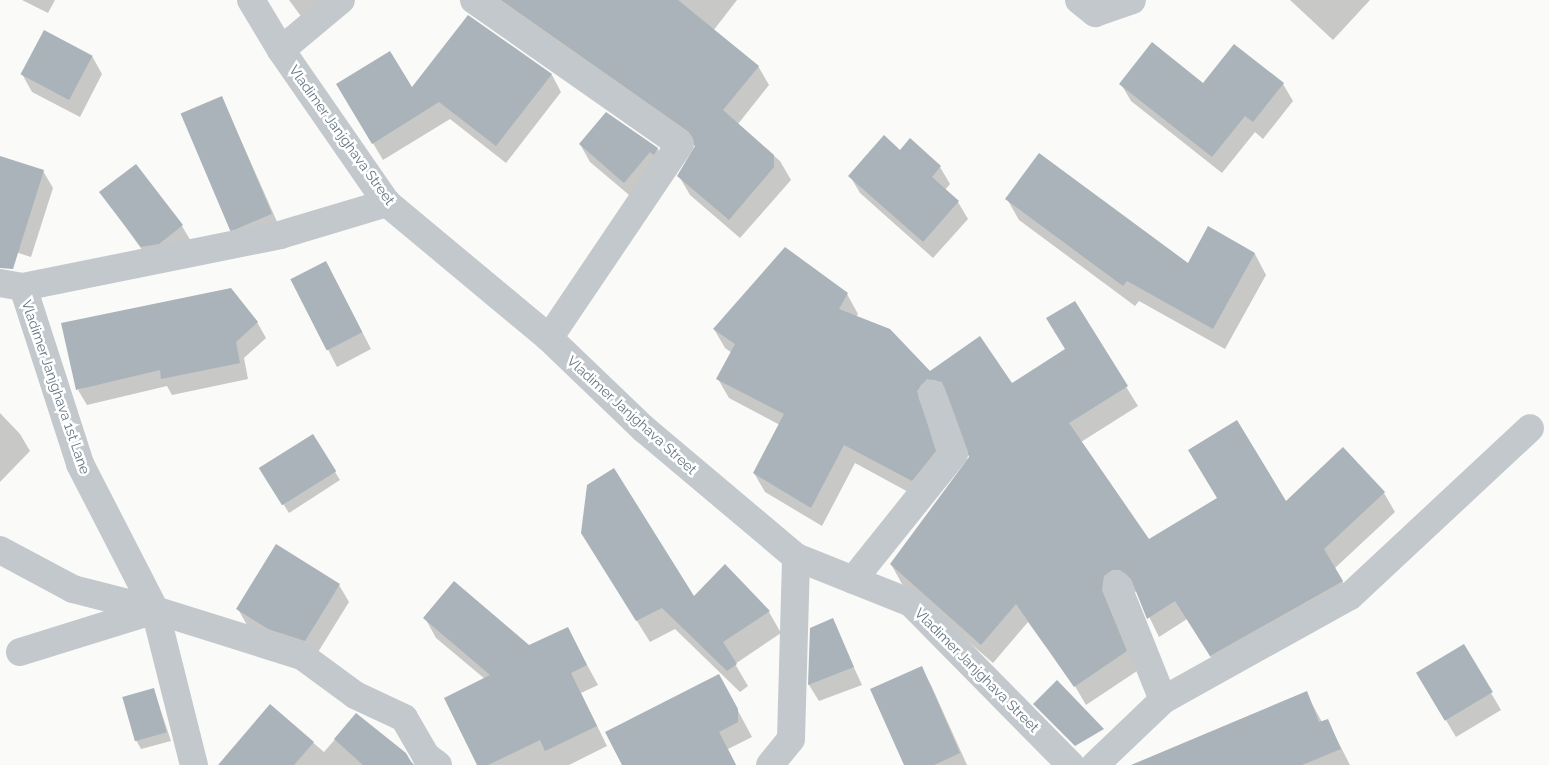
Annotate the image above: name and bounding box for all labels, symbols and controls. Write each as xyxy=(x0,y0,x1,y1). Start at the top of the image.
street label: Vladimer Janjghava Street xyxy=(285,62,399,208)
street label: Vladimer Janjghava 1st Lane xyxy=(18,297,94,477)
street label: Vladimer Janjghava Street xyxy=(563,352,701,478)
street label: Vladimer Janjghava Street xyxy=(911,604,1043,736)

